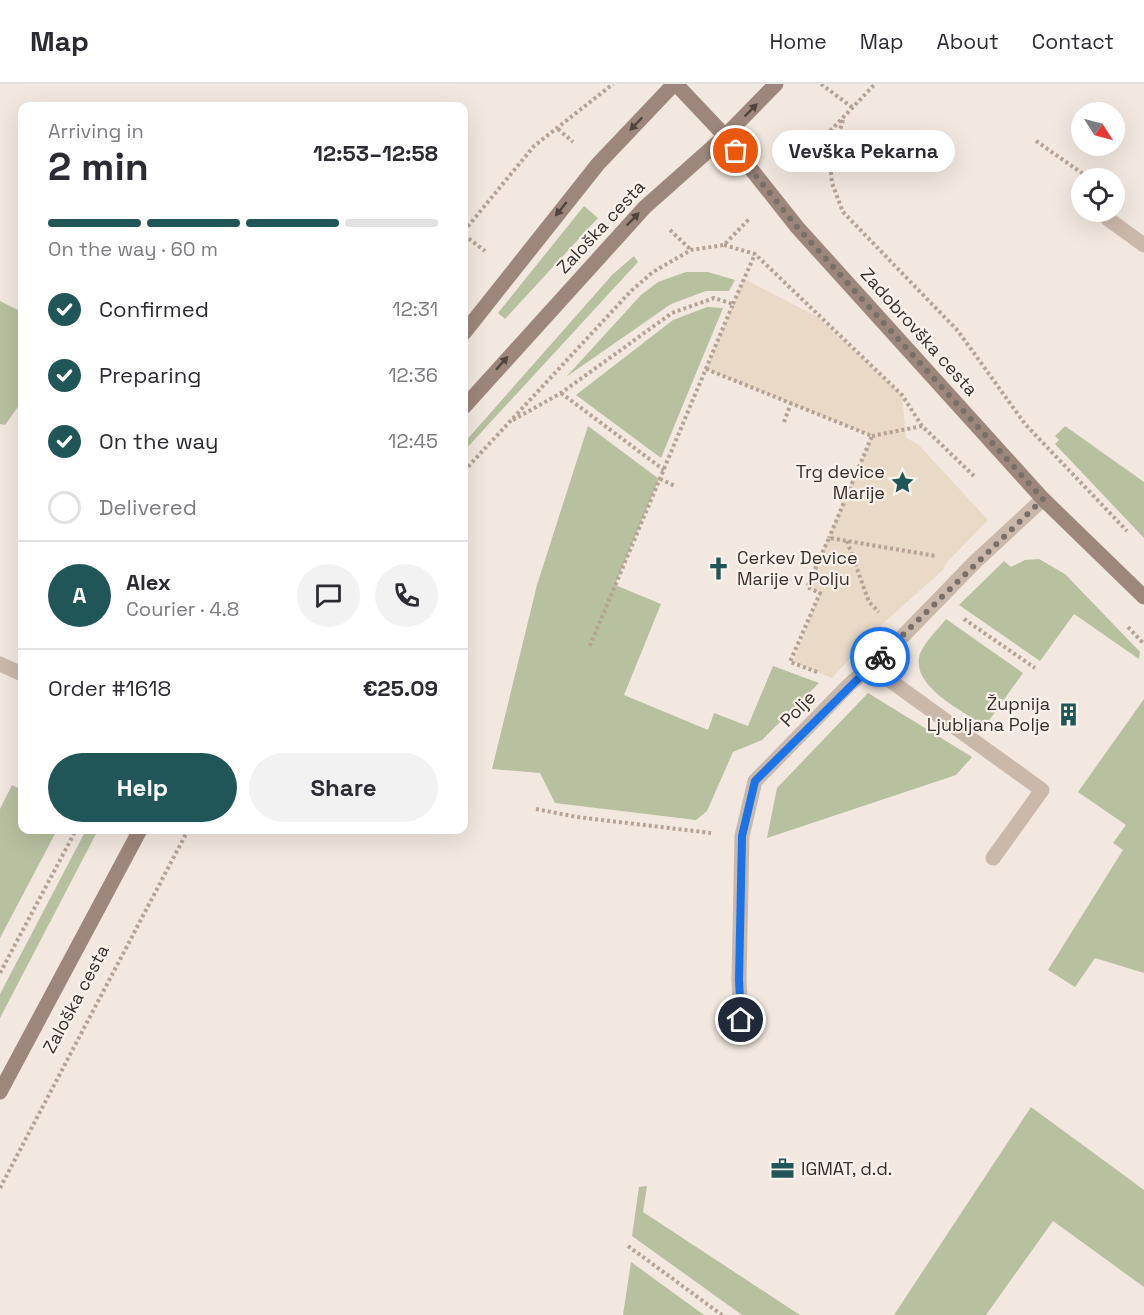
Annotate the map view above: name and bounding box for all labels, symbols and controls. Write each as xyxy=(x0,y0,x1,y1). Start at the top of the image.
text: Map xyxy=(30,23,89,59)
text: Home xyxy=(769,28,827,55)
text: Map xyxy=(860,28,904,55)
text: About xyxy=(937,28,999,55)
text: Contact xyxy=(1032,28,1114,55)
north arrow xyxy=(1071,102,1125,156)
map controls xyxy=(1071,102,1125,222)
one-way arrow xyxy=(743,104,757,118)
one-way arrow xyxy=(630,116,643,131)
text: Arriving in xyxy=(48,118,144,144)
pin xyxy=(710,125,761,176)
callout: Vevška Pekarna xyxy=(772,130,955,172)
icon: bag xyxy=(719,134,752,167)
text: Vevška Pekarna xyxy=(789,138,938,164)
text: 12:53–12:58 xyxy=(313,139,438,167)
text: 2 min xyxy=(48,142,149,191)
button: locate xyxy=(1071,168,1125,222)
street label: Zaloška cesta xyxy=(551,175,650,278)
one-way arrow xyxy=(555,201,568,216)
one-way arrow xyxy=(626,211,640,226)
text: On the way · 60 m xyxy=(48,236,218,262)
street label: Zadobrovška cesta xyxy=(856,263,983,401)
icon: check xyxy=(48,293,81,326)
text: Confirmed xyxy=(99,295,209,323)
text: 12:31 xyxy=(392,296,438,322)
one-way arrow xyxy=(495,356,509,371)
icon: check xyxy=(48,359,81,392)
text: Preparing xyxy=(99,361,201,389)
text: 12:36 xyxy=(388,362,438,388)
icon: check xyxy=(48,425,81,458)
text: On the way xyxy=(99,427,218,455)
text: 12:45 xyxy=(388,428,438,454)
place label: Trg device Marije xyxy=(796,460,885,504)
place icon: Trg device Marije xyxy=(890,469,916,495)
text: Delivered xyxy=(99,493,197,521)
place label: Cerkev Device Marije v Polju xyxy=(737,546,858,590)
church icon: Cerkev Device Marije v Polju xyxy=(706,555,732,581)
button: chat xyxy=(297,564,360,627)
button: phone xyxy=(375,564,438,627)
text: Alex xyxy=(126,568,171,596)
text: A xyxy=(73,581,86,609)
text: Courier · 4.8 xyxy=(126,596,239,622)
courier xyxy=(850,627,910,687)
icon: bike xyxy=(864,641,897,674)
text: Order #1618 xyxy=(48,674,171,702)
text: €25.09 xyxy=(363,674,438,702)
street label: Polje xyxy=(775,686,820,731)
place label: Župnija Ljubljana Polje xyxy=(927,692,1050,736)
building icon: Župnija Ljubljana Polje xyxy=(1055,701,1081,727)
button: Help xyxy=(48,753,237,822)
button: Share xyxy=(249,753,438,822)
street label: Zaloška cesta xyxy=(37,941,114,1057)
pin xyxy=(715,994,766,1045)
icon: home xyxy=(724,1003,757,1036)
office icon: IGMAT, d.d. xyxy=(770,1156,796,1182)
place label: IGMAT, d.d. xyxy=(801,1157,892,1180)

